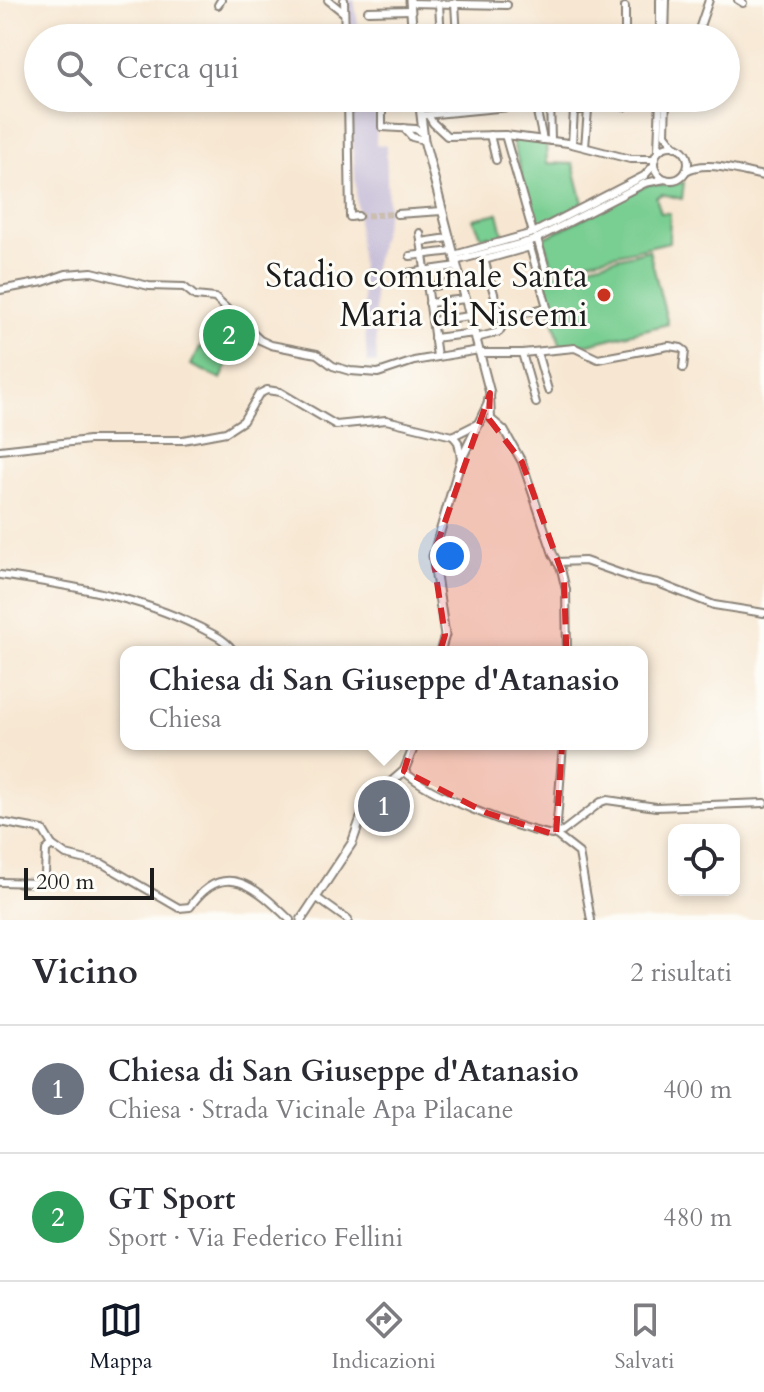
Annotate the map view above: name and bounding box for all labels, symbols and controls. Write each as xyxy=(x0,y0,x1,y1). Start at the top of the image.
search box xyxy=(24,24,740,112)
icon: search xyxy=(52,46,96,90)
text: Cerca qui xyxy=(116,48,239,89)
place label: Stadio comunale Santa Maria di Niscemi xyxy=(265,253,588,338)
marker: Stadio comunale Santa Maria di Niscemi xyxy=(595,286,613,304)
pin: 2 xyxy=(203,305,255,365)
your location xyxy=(430,536,470,576)
popup xyxy=(120,646,648,750)
text: Chiesa di San Giuseppe d'Atanasio xyxy=(149,660,619,701)
text: Chiesa xyxy=(149,701,222,736)
pin: 1 xyxy=(358,776,410,836)
map controls xyxy=(668,824,740,896)
button: locate xyxy=(668,824,740,896)
scale bar xyxy=(24,864,154,900)
text: 200 m xyxy=(36,867,94,897)
text: Vicino xyxy=(32,949,138,995)
text: 2 risultati xyxy=(630,955,732,990)
text: Chiesa di San Giuseppe d'Atanasio xyxy=(108,1051,579,1092)
text: 1 xyxy=(51,1072,65,1107)
text: 400 m xyxy=(663,1072,732,1107)
text: Chiesa · Strada Vicinale Apa Pilacane xyxy=(108,1092,514,1127)
text: GT Sport xyxy=(108,1179,235,1220)
text: 2 xyxy=(51,1200,65,1235)
text: 480 m xyxy=(663,1200,732,1235)
text: Sport · Via Federico Fellini xyxy=(108,1220,403,1255)
tab: Mappa xyxy=(89,1298,153,1376)
tab: Indicazioni xyxy=(332,1298,436,1376)
tab: Salvati xyxy=(615,1298,675,1376)

